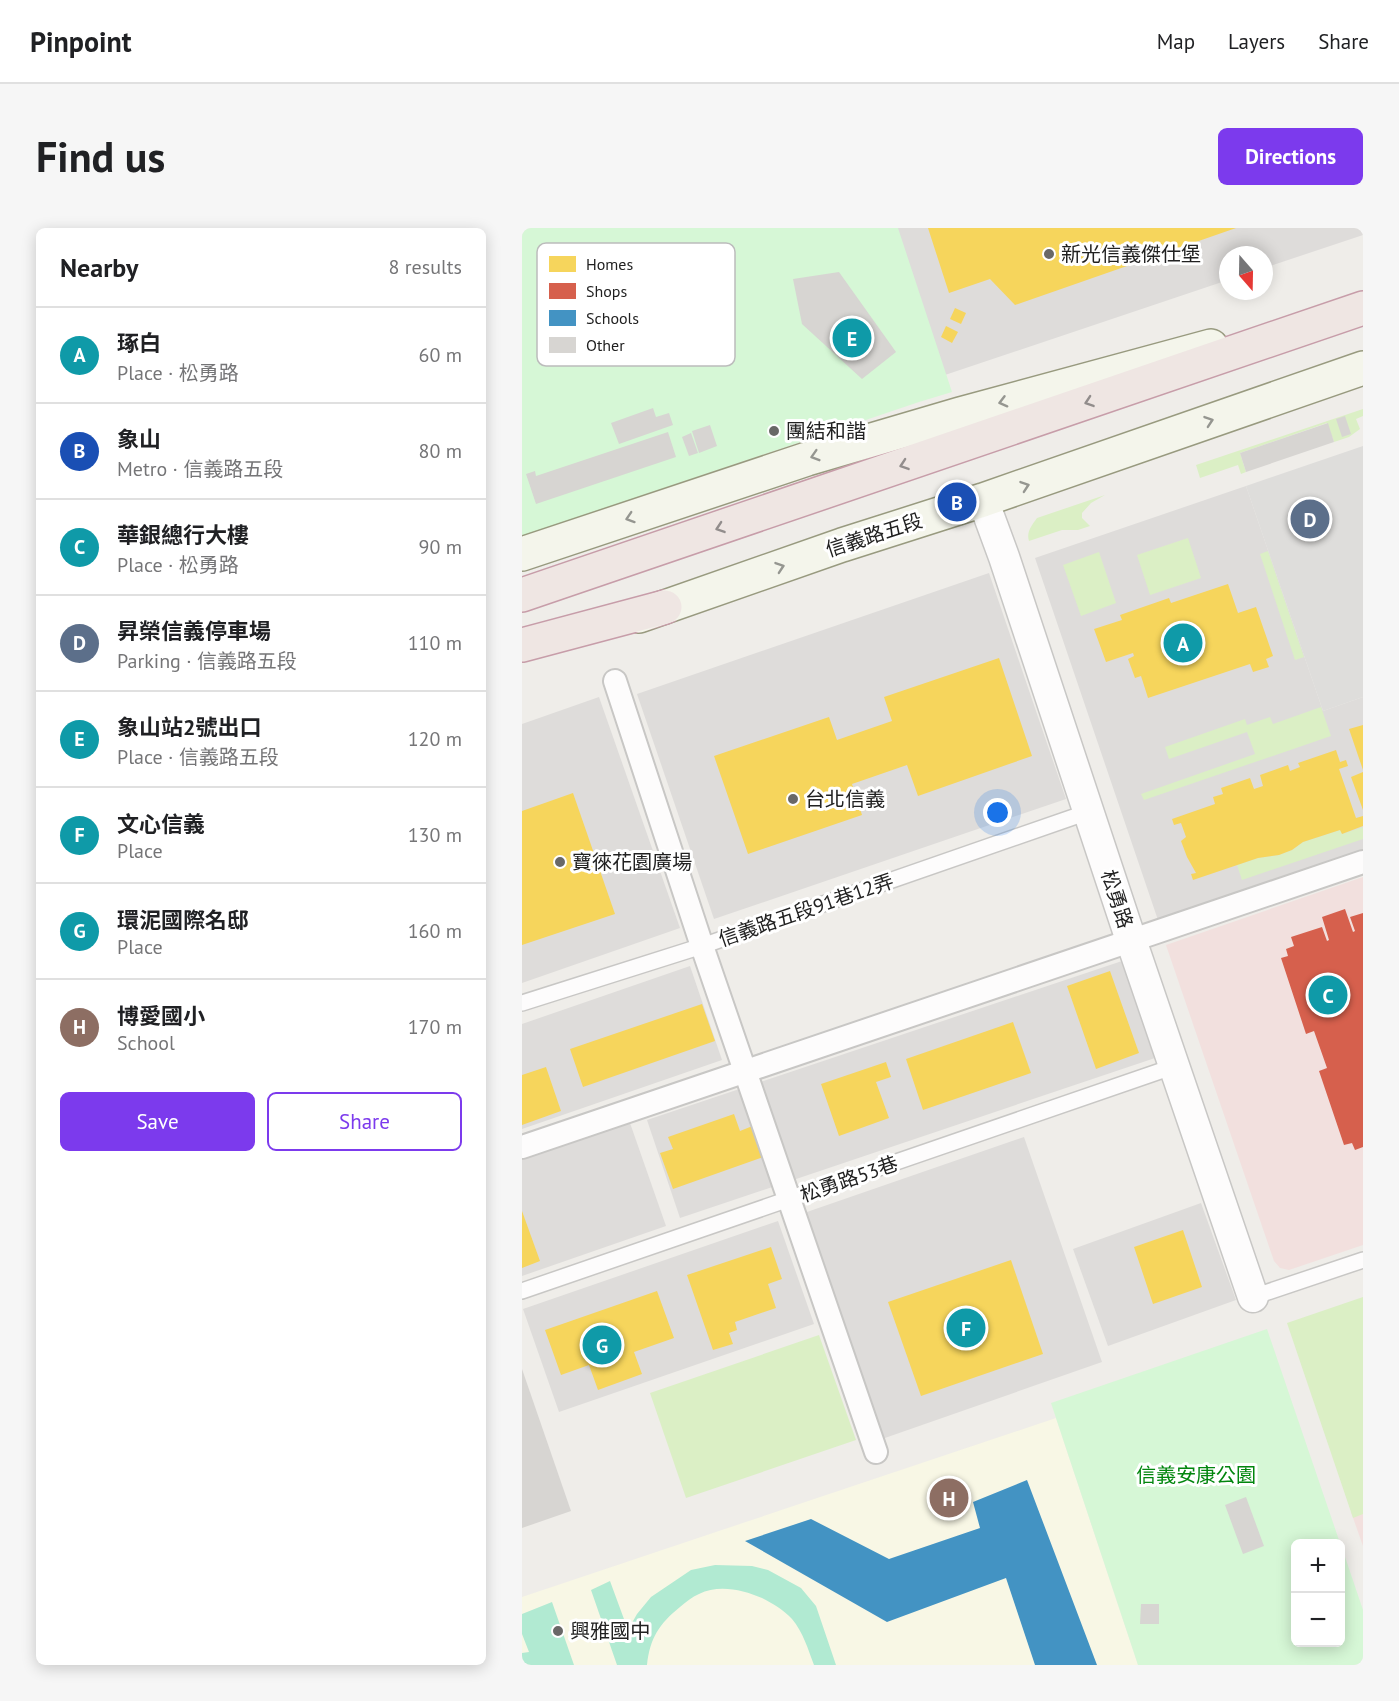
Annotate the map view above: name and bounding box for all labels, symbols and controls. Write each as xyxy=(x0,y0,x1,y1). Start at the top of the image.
text: Pinpoint xyxy=(30,23,132,60)
text: Map xyxy=(1157,28,1195,55)
text: Layers xyxy=(1228,28,1285,55)
text: Share xyxy=(1318,28,1369,55)
button: Directions xyxy=(1218,128,1363,185)
text: Find us xyxy=(36,129,165,184)
place label: 新光信義傑仕堡 xyxy=(1061,241,1201,267)
legend xyxy=(537,243,735,366)
north arrow xyxy=(1219,246,1273,300)
marker: 新光信義傑仕堡 xyxy=(1042,247,1056,261)
text: Nearby xyxy=(60,251,138,284)
text: 8 results xyxy=(389,254,462,280)
text: Homes xyxy=(586,254,633,274)
text: Shops xyxy=(586,281,627,301)
text: Schools xyxy=(586,308,639,328)
pin: E xyxy=(832,316,872,360)
text: 琢白 xyxy=(117,329,161,357)
text: Other xyxy=(586,335,625,355)
text: A xyxy=(73,342,86,368)
text: 60 m xyxy=(419,342,462,368)
text: Place · 松勇路 xyxy=(117,360,239,386)
one-way arrow xyxy=(1084,394,1095,407)
one-way arrow xyxy=(998,395,1008,407)
one-way arrow xyxy=(1203,416,1214,429)
place label: 團結和諧 xyxy=(786,418,866,444)
marker: 團結和諧 xyxy=(767,424,781,438)
text: 象山 xyxy=(117,425,161,453)
text: B xyxy=(74,438,85,464)
text: 80 m xyxy=(419,438,462,464)
one-way arrow xyxy=(810,449,821,461)
text: Metro · 信義路五段 xyxy=(117,456,283,482)
one-way arrow xyxy=(900,457,910,470)
pin: B xyxy=(938,480,976,524)
one-way arrow xyxy=(1019,480,1030,493)
pin: D xyxy=(1290,496,1330,542)
street label: 信義路五段 xyxy=(822,507,926,563)
one-way arrow xyxy=(625,511,636,523)
one-way arrow xyxy=(715,520,726,533)
text: 華銀總行大樓 xyxy=(117,521,249,549)
text: C xyxy=(74,534,85,560)
text: 90 m xyxy=(419,534,462,560)
text: Place · 松勇路 xyxy=(117,552,239,578)
one-way arrow xyxy=(774,561,785,574)
text: 昇榮信義停車場 xyxy=(117,617,271,645)
pin: A xyxy=(1164,620,1202,666)
text: D xyxy=(73,630,86,656)
text: 110 m xyxy=(408,630,462,656)
text: Parking · 信義路五段 xyxy=(117,648,297,674)
text: 象山站2號出口 xyxy=(117,713,261,741)
text: E xyxy=(74,726,85,752)
text: 120 m xyxy=(408,726,462,752)
text: Place · 信義路五段 xyxy=(117,744,279,770)
place label: 台北信義 xyxy=(805,786,885,812)
marker: 台北信義 xyxy=(786,792,800,806)
your location xyxy=(983,798,1012,827)
text: 文心信義 xyxy=(117,810,205,838)
text: F xyxy=(74,822,85,848)
text: 130 m xyxy=(408,822,462,848)
text: Place xyxy=(117,838,163,864)
place label: 寶徠花園廣場 xyxy=(572,849,692,875)
marker: 寶徠花園廣場 xyxy=(553,855,567,869)
street label: 松勇路 xyxy=(1095,866,1139,932)
street label: 信義路五段91巷12弄 xyxy=(715,868,897,952)
text: 環泥國際名邸 xyxy=(117,906,249,934)
text: G xyxy=(73,918,86,944)
text: 160 m xyxy=(408,918,462,944)
text: Place xyxy=(117,934,163,960)
pin: C xyxy=(1308,972,1348,1017)
text: 博愛國小 xyxy=(117,1002,205,1030)
text: H xyxy=(73,1014,86,1040)
text: 170 m xyxy=(408,1014,462,1040)
text: School xyxy=(117,1030,175,1056)
button: Save xyxy=(60,1092,255,1151)
button: Share xyxy=(267,1092,462,1151)
street label: 松勇路53巷 xyxy=(797,1150,901,1208)
pin: F xyxy=(946,1306,986,1350)
pin: G xyxy=(582,1322,622,1368)
park label: 信義安康公園 xyxy=(1136,1462,1256,1488)
pin: H xyxy=(930,1476,968,1520)
map controls xyxy=(1291,1539,1345,1647)
button: + xyxy=(1291,1539,1345,1593)
button: − xyxy=(1291,1593,1345,1647)
place label: 興雅國中 xyxy=(570,1618,650,1644)
marker: 興雅國中 xyxy=(551,1624,565,1638)

